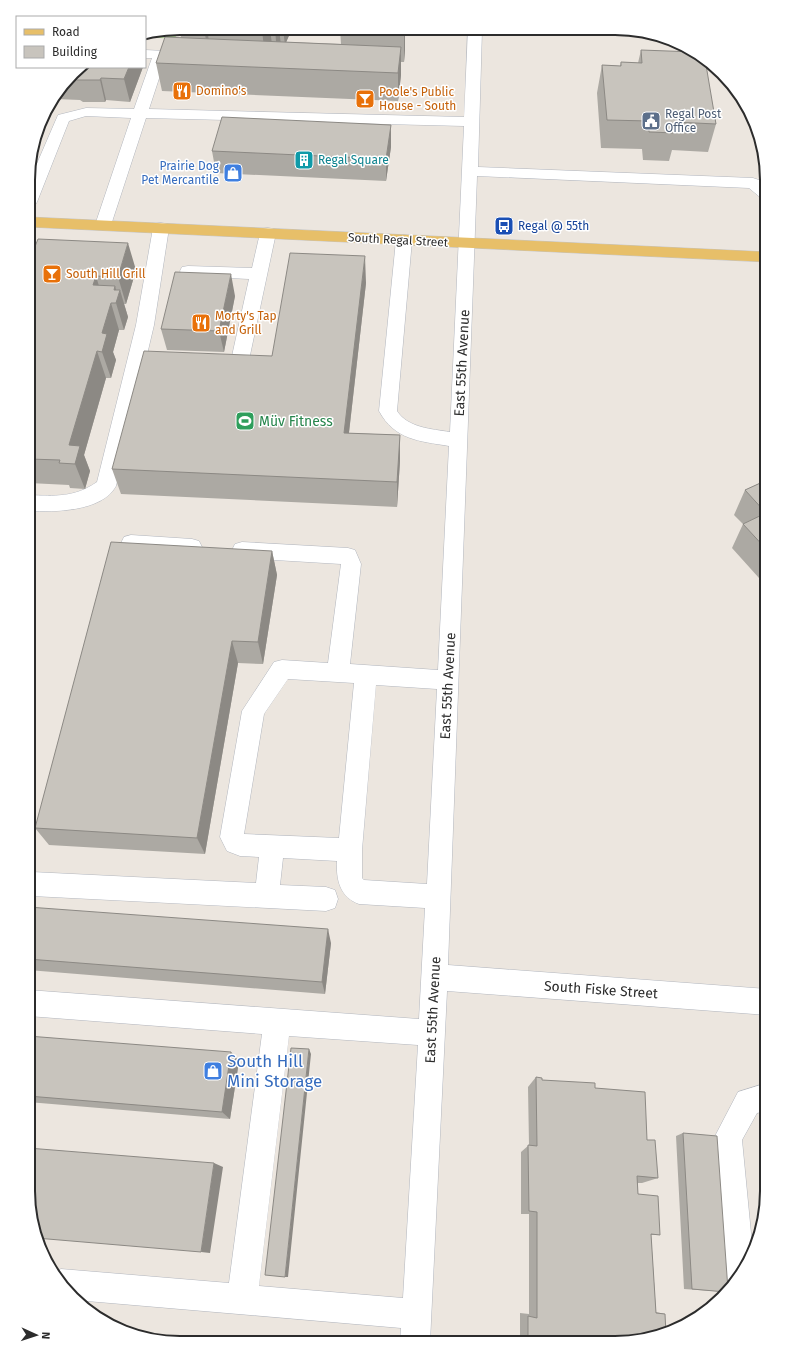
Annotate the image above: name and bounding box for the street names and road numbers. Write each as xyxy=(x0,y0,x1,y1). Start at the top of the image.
street label: South Regal Street xyxy=(348,230,449,250)
street label: East 55th Avenue xyxy=(451,309,473,417)
street label: East 55th Avenue xyxy=(437,632,459,740)
street label: East 55th Avenue xyxy=(422,956,444,1064)
street label: South Fiske Street xyxy=(543,978,659,1003)

